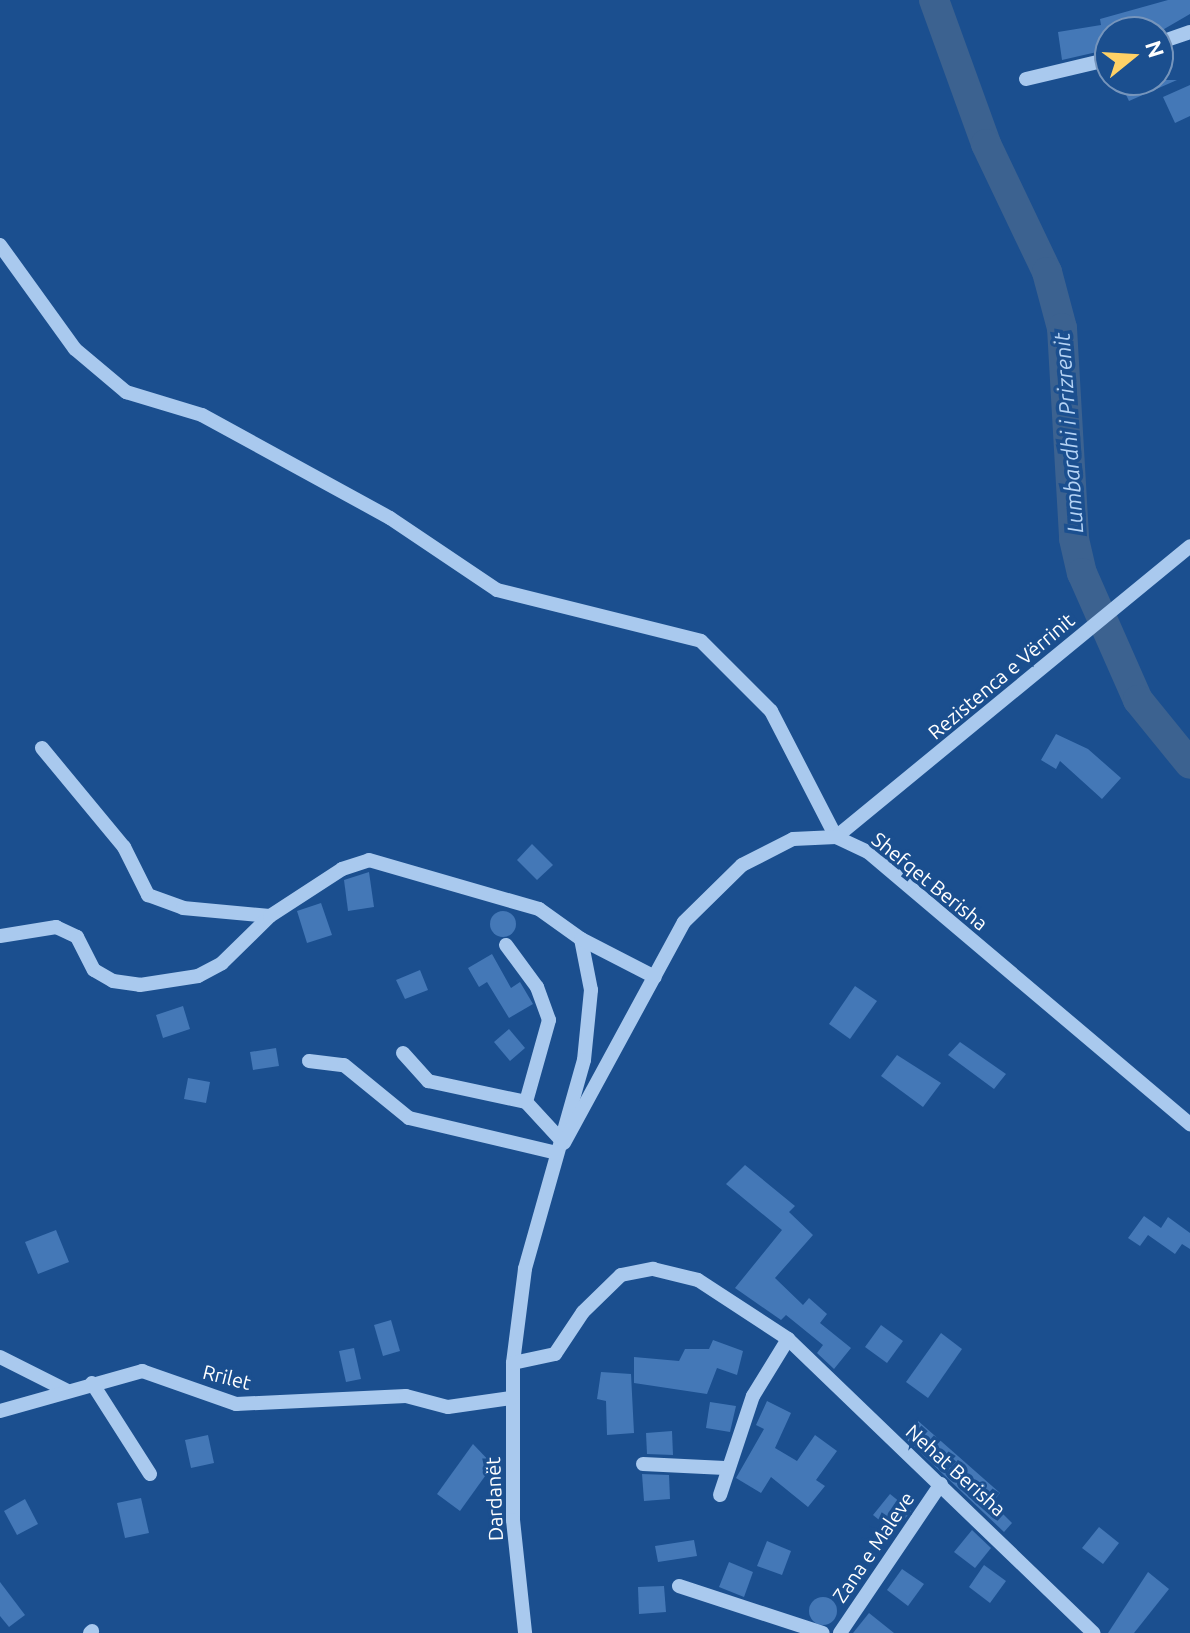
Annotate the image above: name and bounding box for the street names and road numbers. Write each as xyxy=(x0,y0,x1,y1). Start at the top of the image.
street label: Rezistenca e Vërrinit xyxy=(923,608,1079,744)
street label: Shefqet Berisha xyxy=(867,827,993,935)
street label: Rrilet xyxy=(200,1359,254,1395)
street label: Nehat Berisha xyxy=(901,1419,1011,1521)
street label: Dardanët xyxy=(481,1456,507,1542)
street label: Zana e Maleve xyxy=(827,1487,919,1607)

